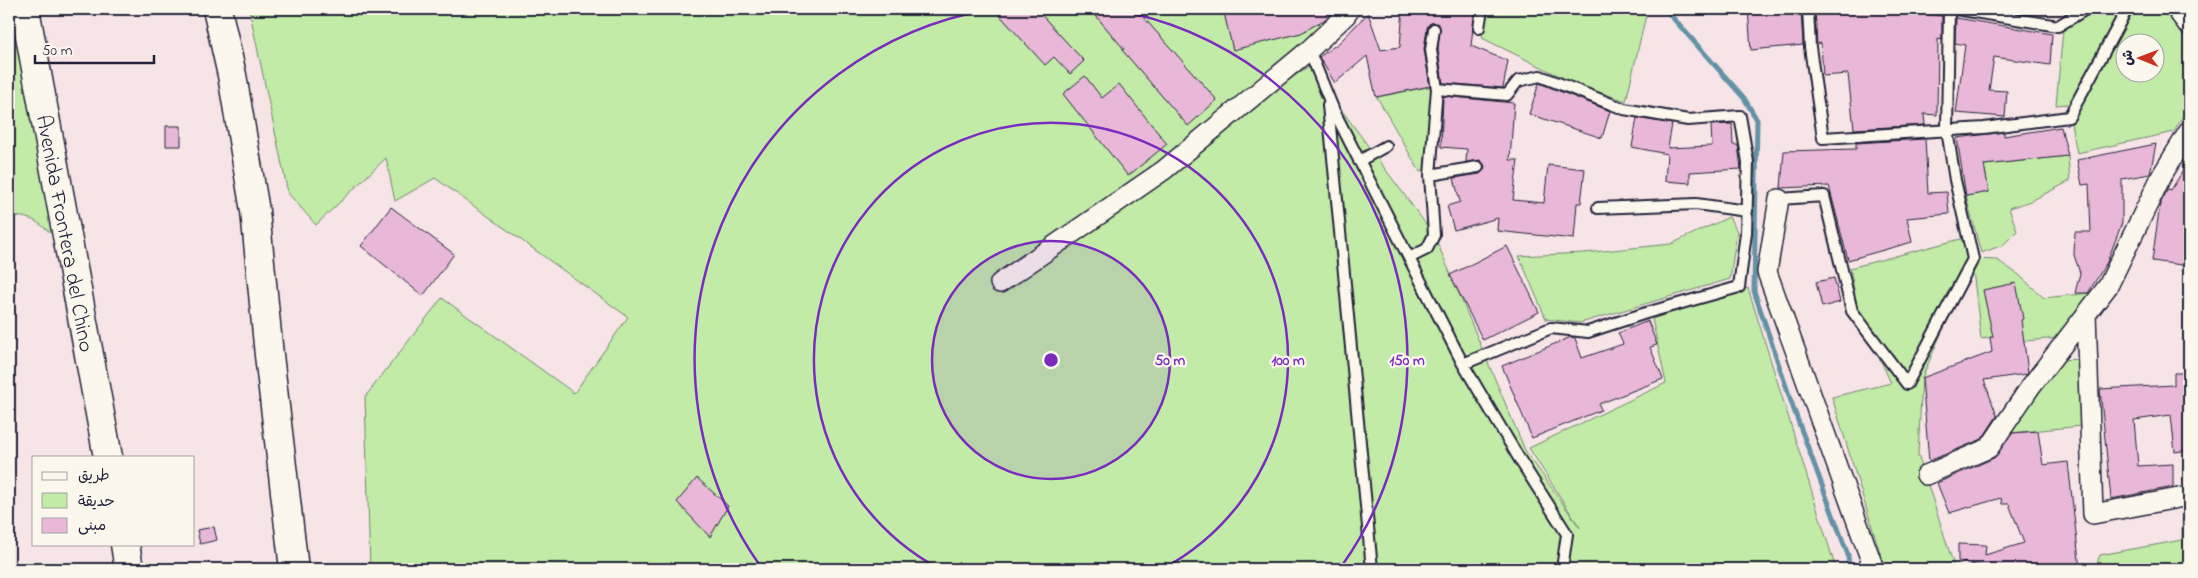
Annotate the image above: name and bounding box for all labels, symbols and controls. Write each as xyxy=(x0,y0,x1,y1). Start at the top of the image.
scale bar xyxy=(35,32,154,64)
north arrow xyxy=(2116,32,2166,82)
text: 50 m xyxy=(42,40,73,62)
text: ش xyxy=(2118,50,2139,66)
street label: Avenida Frontera del Chino xyxy=(26,113,101,355)
text: 50 m xyxy=(1155,350,1186,372)
text: 100 m xyxy=(1271,350,1305,372)
text: 150 m xyxy=(1389,350,1425,372)
centre of rings xyxy=(1042,351,1060,369)
legend xyxy=(32,456,195,546)
text: طريق xyxy=(78,465,110,487)
text: حديقة xyxy=(78,491,115,513)
text: مبنى xyxy=(78,515,106,537)

